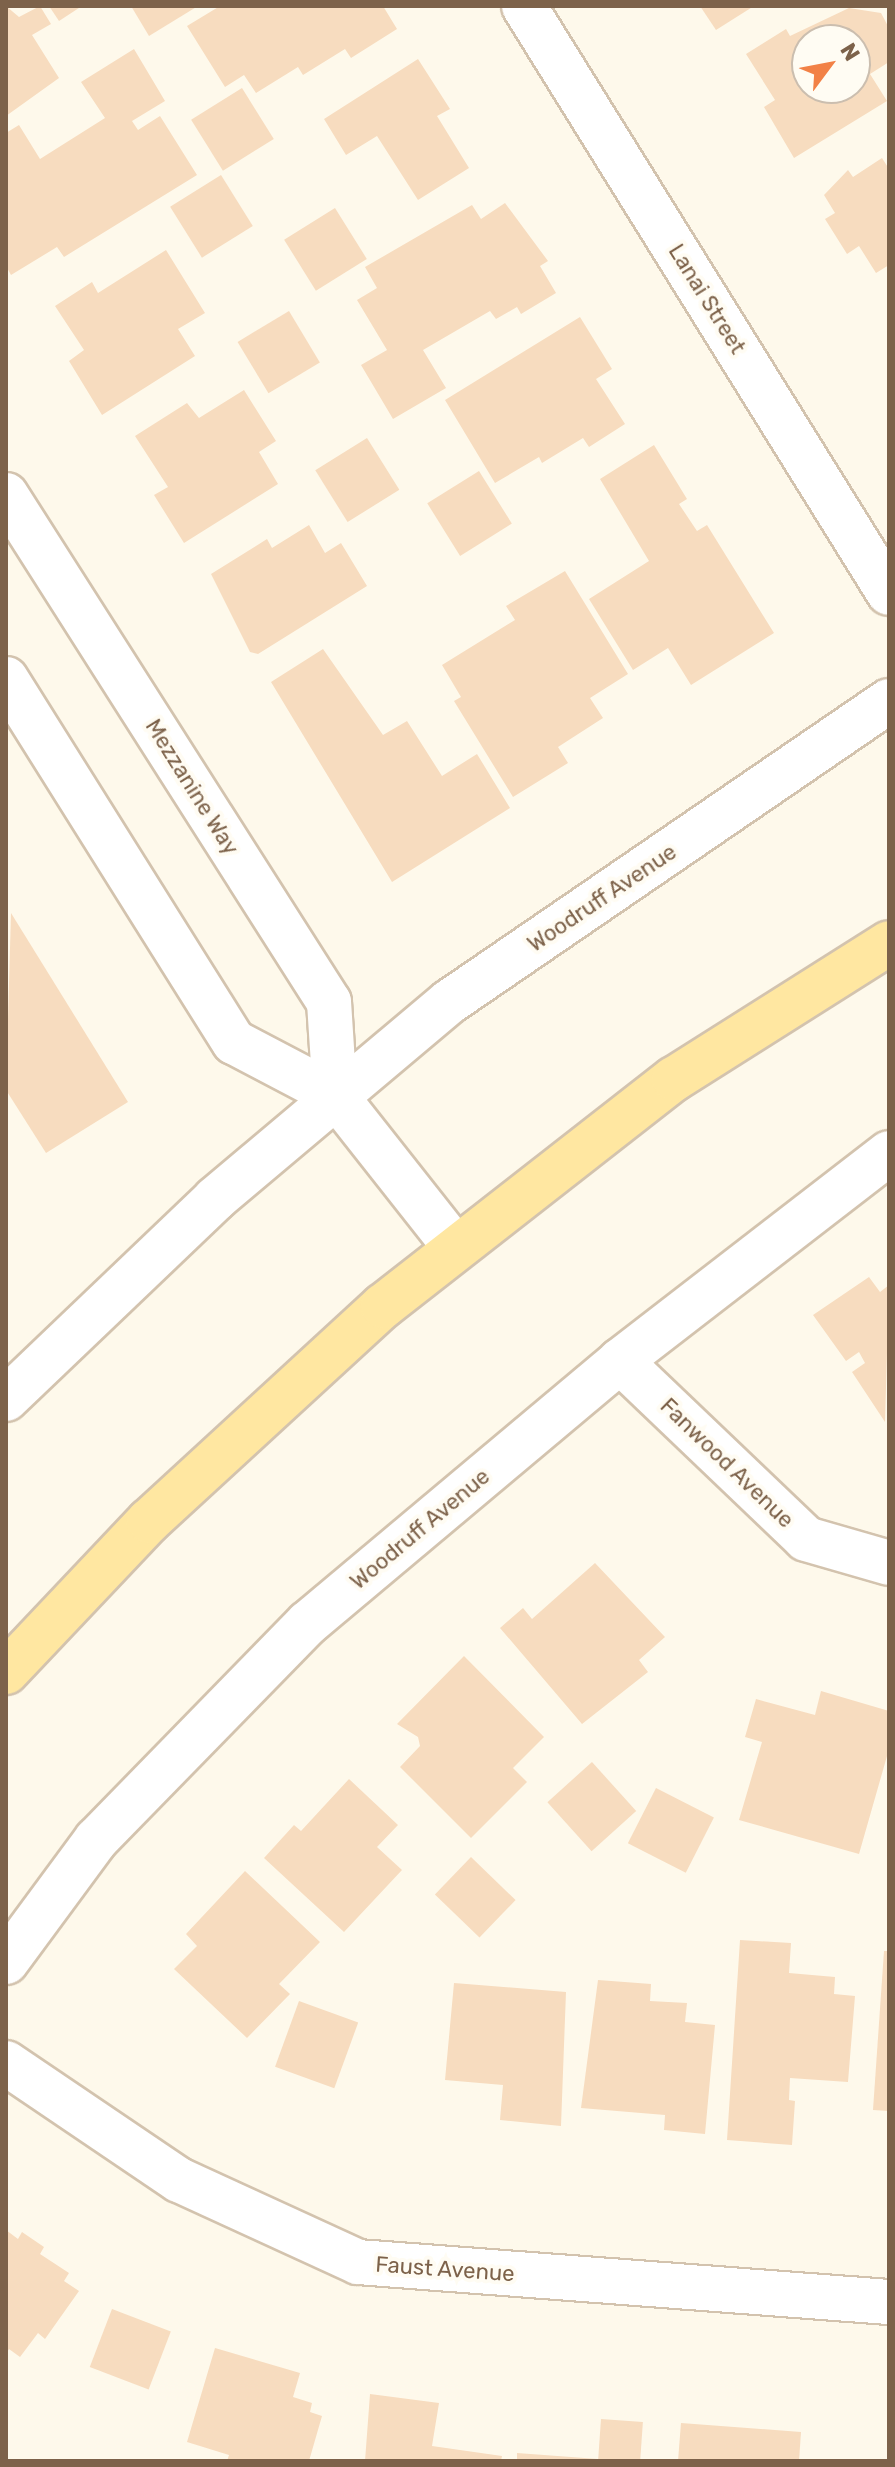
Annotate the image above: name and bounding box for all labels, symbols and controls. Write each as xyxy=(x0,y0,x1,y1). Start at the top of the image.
north arrow xyxy=(791,24,871,104)
text: N xyxy=(834,38,866,66)
street label: Lanai Street xyxy=(663,239,751,359)
street label: Mezzanine Way xyxy=(140,714,244,860)
street label: Woodruff Avenue xyxy=(522,838,682,958)
street label: Fanwood Avenue xyxy=(655,1392,799,1534)
street label: Woodruff Avenue xyxy=(345,1463,495,1595)
street label: Faust Avenue xyxy=(374,2251,516,2287)

